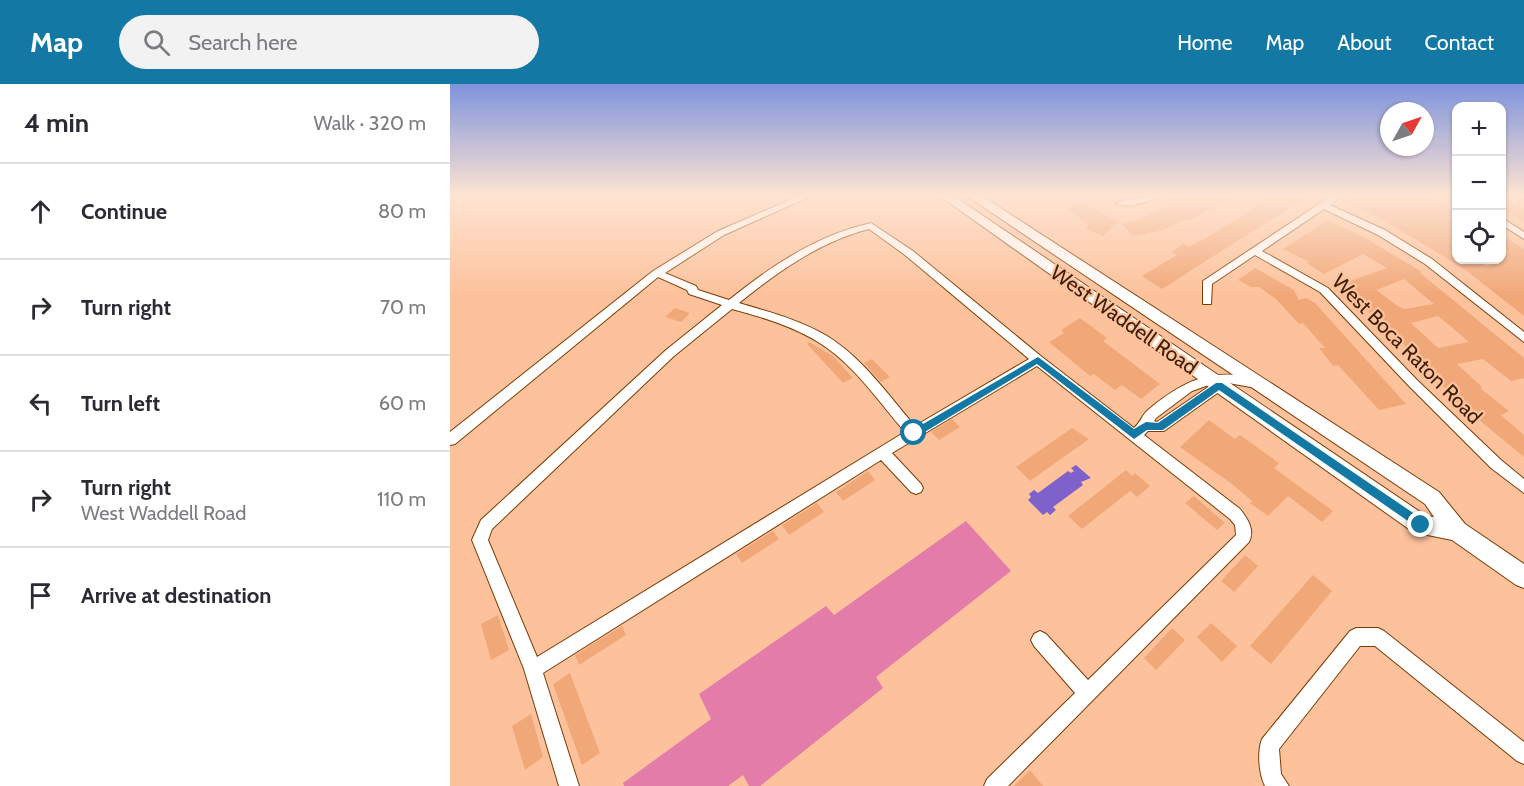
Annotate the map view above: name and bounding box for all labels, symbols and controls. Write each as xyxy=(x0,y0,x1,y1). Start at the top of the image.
search box xyxy=(119,15,539,69)
text: Map xyxy=(30,25,83,59)
icon: search xyxy=(140,26,173,59)
text: Search here xyxy=(188,29,297,56)
text: Home xyxy=(1177,30,1233,55)
text: Map xyxy=(1266,30,1304,55)
text: About xyxy=(1337,30,1391,55)
text: Contact xyxy=(1424,30,1494,55)
north arrow xyxy=(1380,102,1434,156)
map controls xyxy=(1452,102,1506,264)
button: + xyxy=(1452,102,1506,156)
text: 4 min xyxy=(24,107,89,139)
text: Walk · 320 m xyxy=(314,111,426,135)
button: − xyxy=(1452,156,1506,210)
icon: ahead xyxy=(24,195,57,228)
text: Continue xyxy=(81,198,167,225)
text: 80 m xyxy=(378,199,426,223)
button: locate xyxy=(1452,210,1506,264)
street label: West Waddell Road xyxy=(1046,260,1203,380)
street label: West Boca Raton Road xyxy=(1327,268,1488,429)
icon: right xyxy=(24,291,57,324)
text: Turn right xyxy=(81,294,171,321)
text: 70 m xyxy=(380,295,426,319)
icon: left xyxy=(24,387,57,420)
text: Turn left xyxy=(81,390,160,417)
text: 60 m xyxy=(379,391,426,415)
route start xyxy=(900,419,926,445)
text: Turn right xyxy=(81,474,171,501)
icon: right xyxy=(24,483,57,516)
text: 110 m xyxy=(377,487,426,511)
text: West Waddell Road xyxy=(81,501,246,525)
route end xyxy=(1407,511,1433,537)
icon: arrive xyxy=(24,579,57,612)
text: Arrive at destination xyxy=(81,582,271,609)

